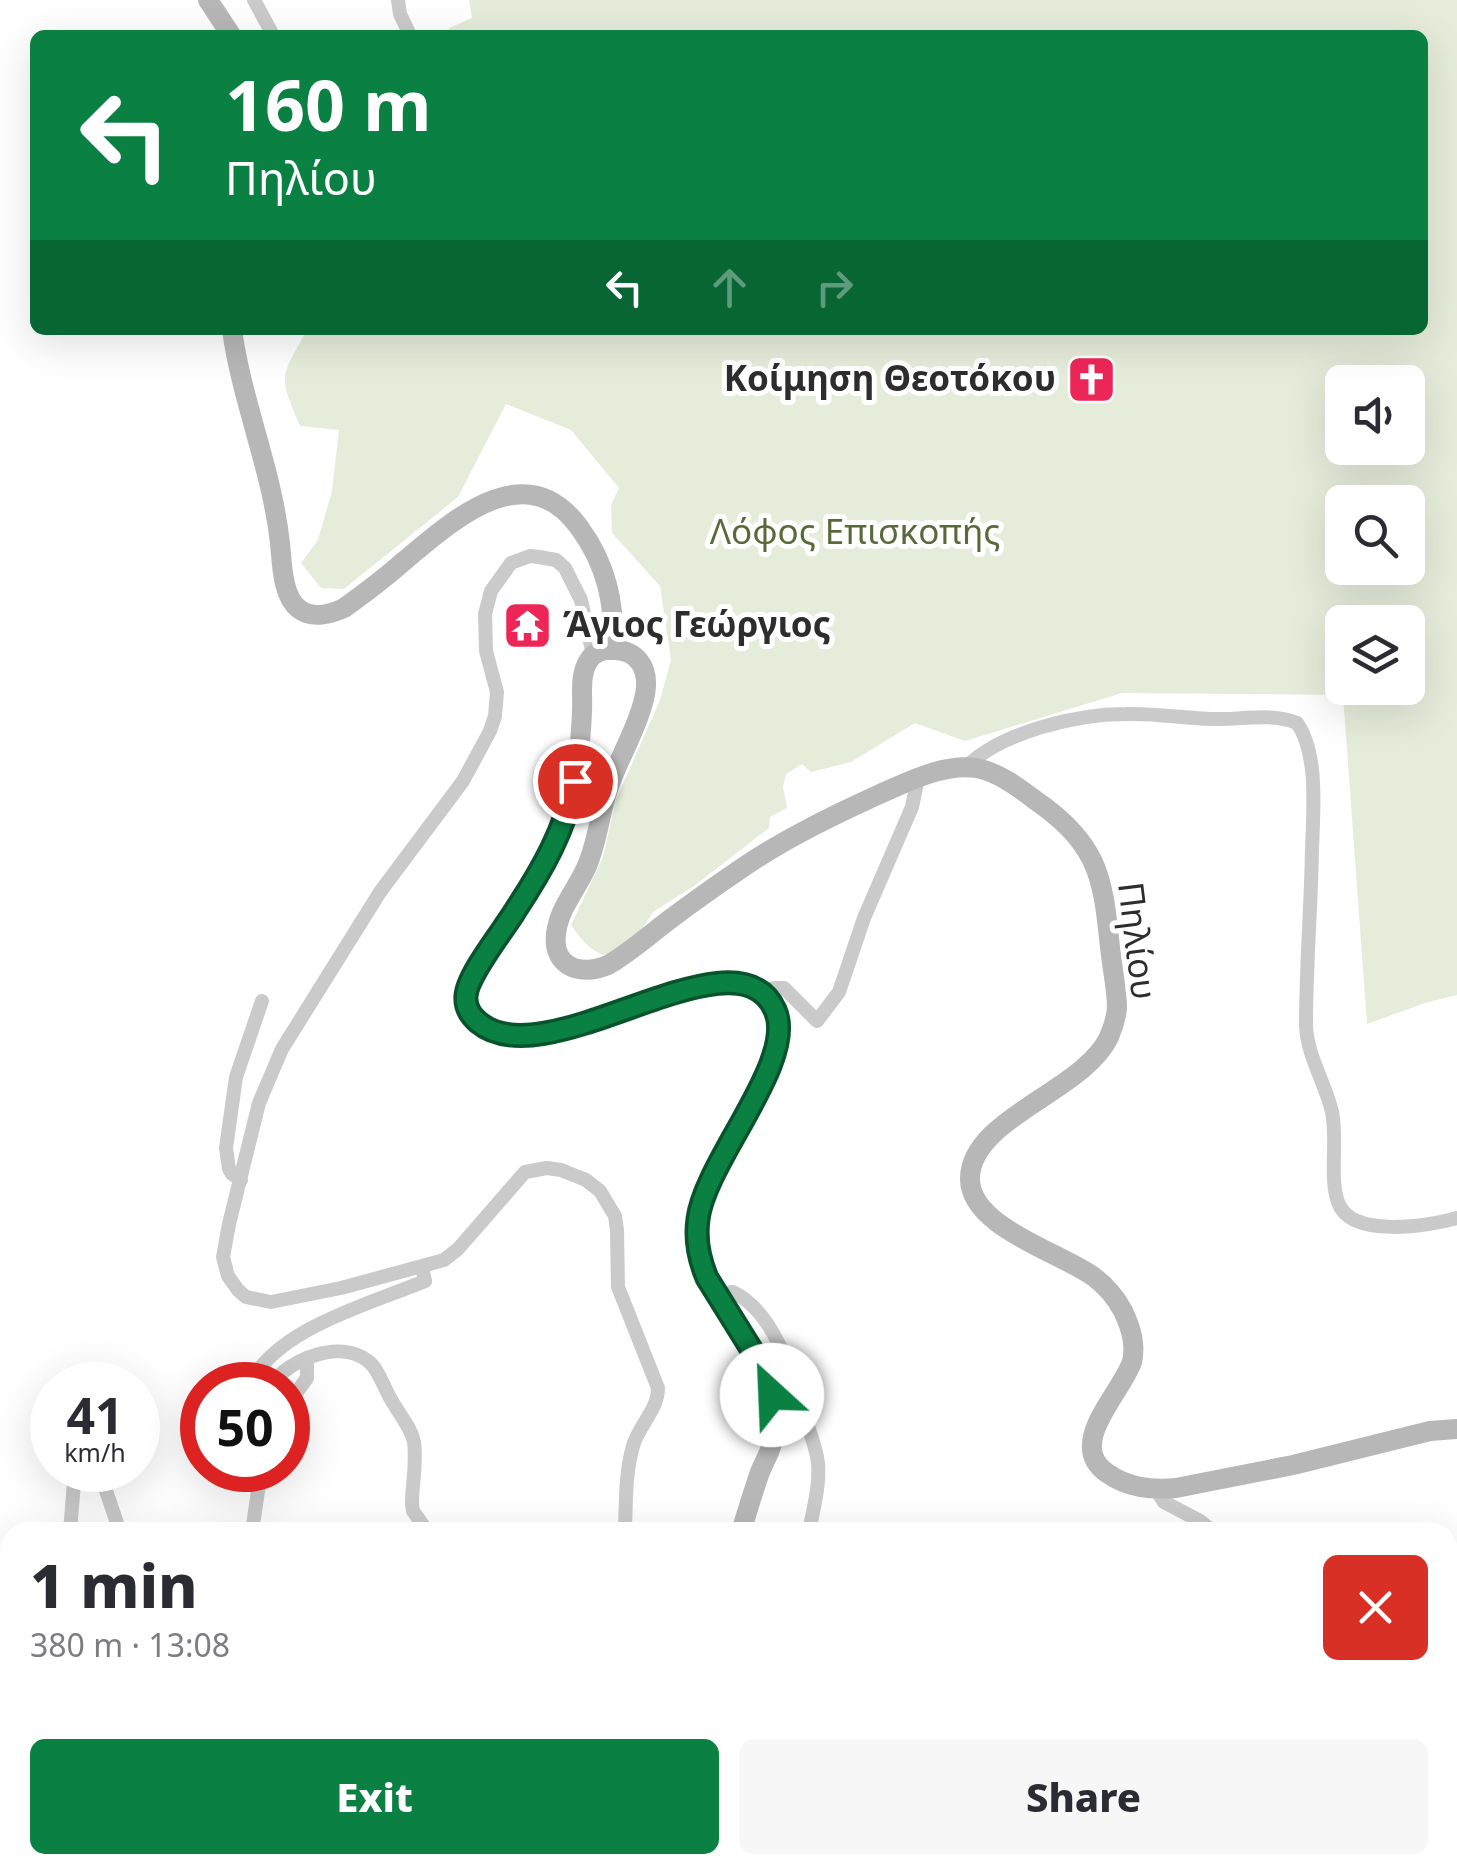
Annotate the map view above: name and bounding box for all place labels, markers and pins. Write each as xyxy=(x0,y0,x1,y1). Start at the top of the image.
church icon: Κοίμηση Θεοτόκου xyxy=(1065,353,1117,405)
place label: Κοίμηση Θεοτόκου xyxy=(724,354,1056,401)
temple icon: Άγιος Γεώργιος xyxy=(502,599,554,651)
place label: Άγιος Γεώργιος xyxy=(563,600,831,647)
pin xyxy=(533,739,618,824)

